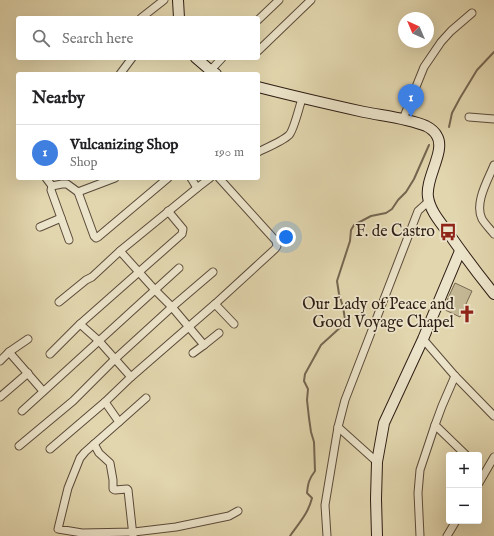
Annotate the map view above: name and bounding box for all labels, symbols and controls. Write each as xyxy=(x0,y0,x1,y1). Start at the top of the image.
north arrow xyxy=(398,12,434,48)
search box xyxy=(16,16,260,60)
icon: search xyxy=(30,27,52,49)
text: Search here xyxy=(62,29,133,48)
pin: 1 xyxy=(398,84,424,117)
text: Nearby xyxy=(32,88,85,109)
text: Vulcanizing Shop xyxy=(70,135,178,154)
text: 1 xyxy=(43,144,47,161)
text: 190 m xyxy=(214,144,244,161)
text: Shop xyxy=(70,154,98,171)
place label: F. de Castro xyxy=(355,222,435,242)
bus stop icon: F. de Castro xyxy=(438,222,458,242)
your location xyxy=(276,227,296,247)
place label: Our Lady of Peace and Good Voyage Chapel xyxy=(302,295,455,333)
church icon: Our Lady of Peace and Good Voyage Chapel xyxy=(457,304,477,324)
map controls xyxy=(446,452,482,524)
button: + xyxy=(446,452,482,488)
button: − xyxy=(446,488,482,524)

